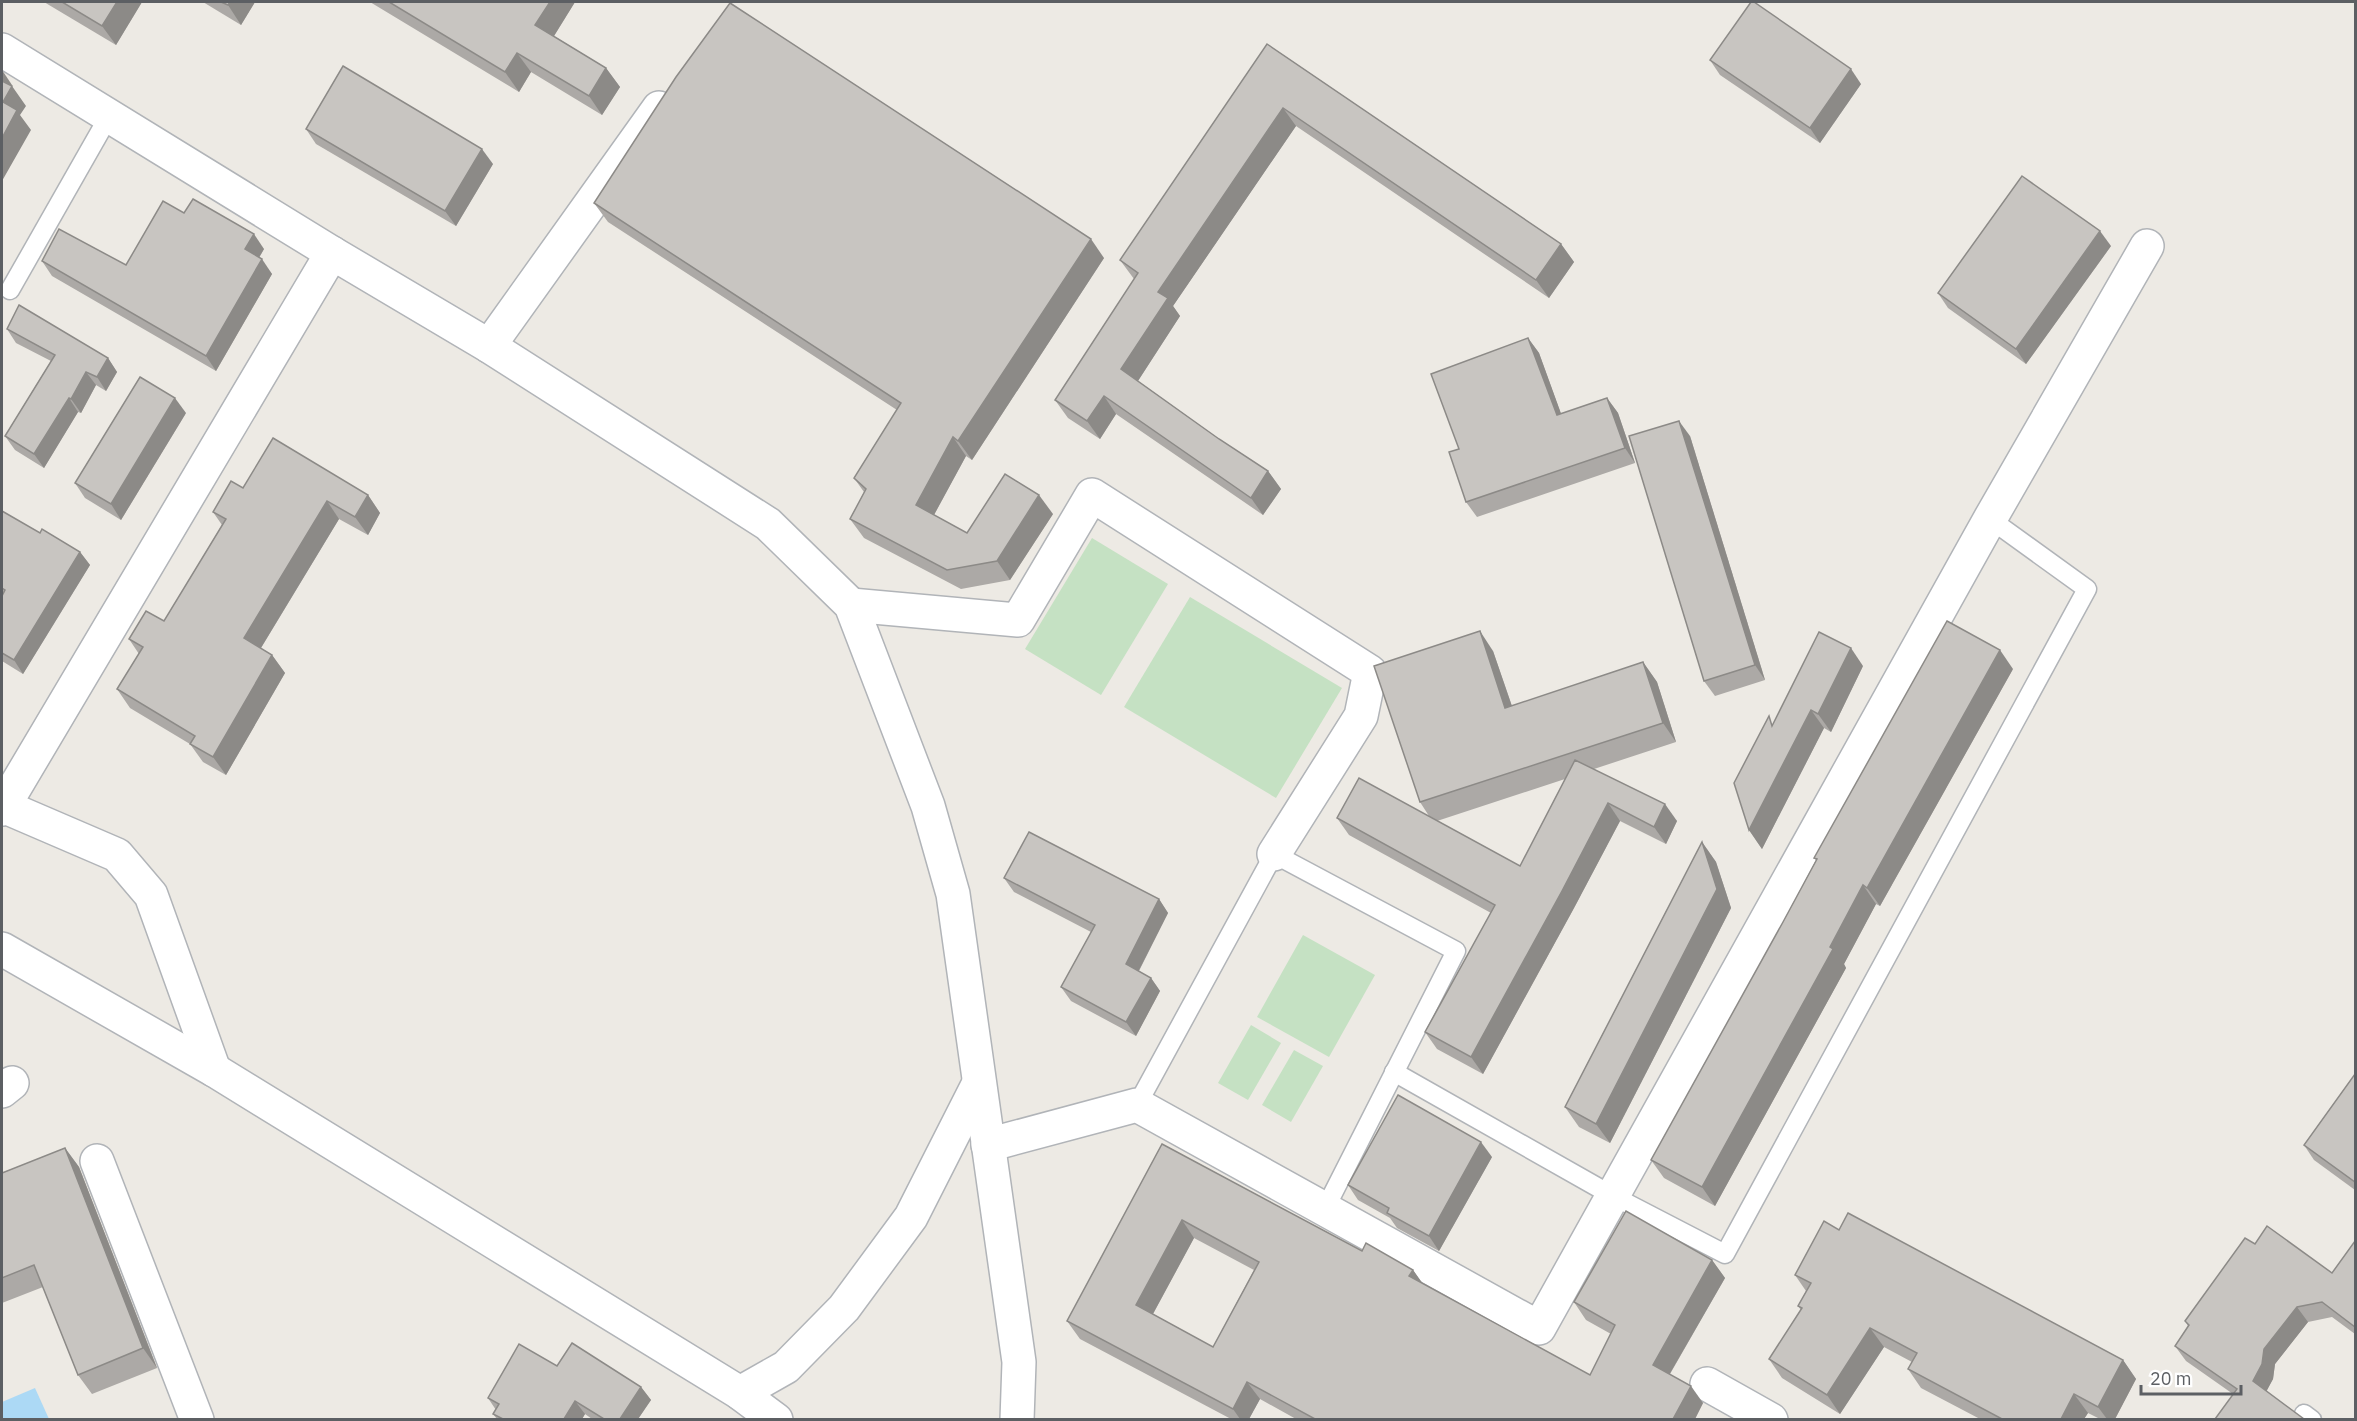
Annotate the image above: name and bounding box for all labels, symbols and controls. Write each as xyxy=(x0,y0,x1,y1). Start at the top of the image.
scale bar xyxy=(2141,1358,2242,1396)
text: 20 m xyxy=(2150,1367,2192,1390)

